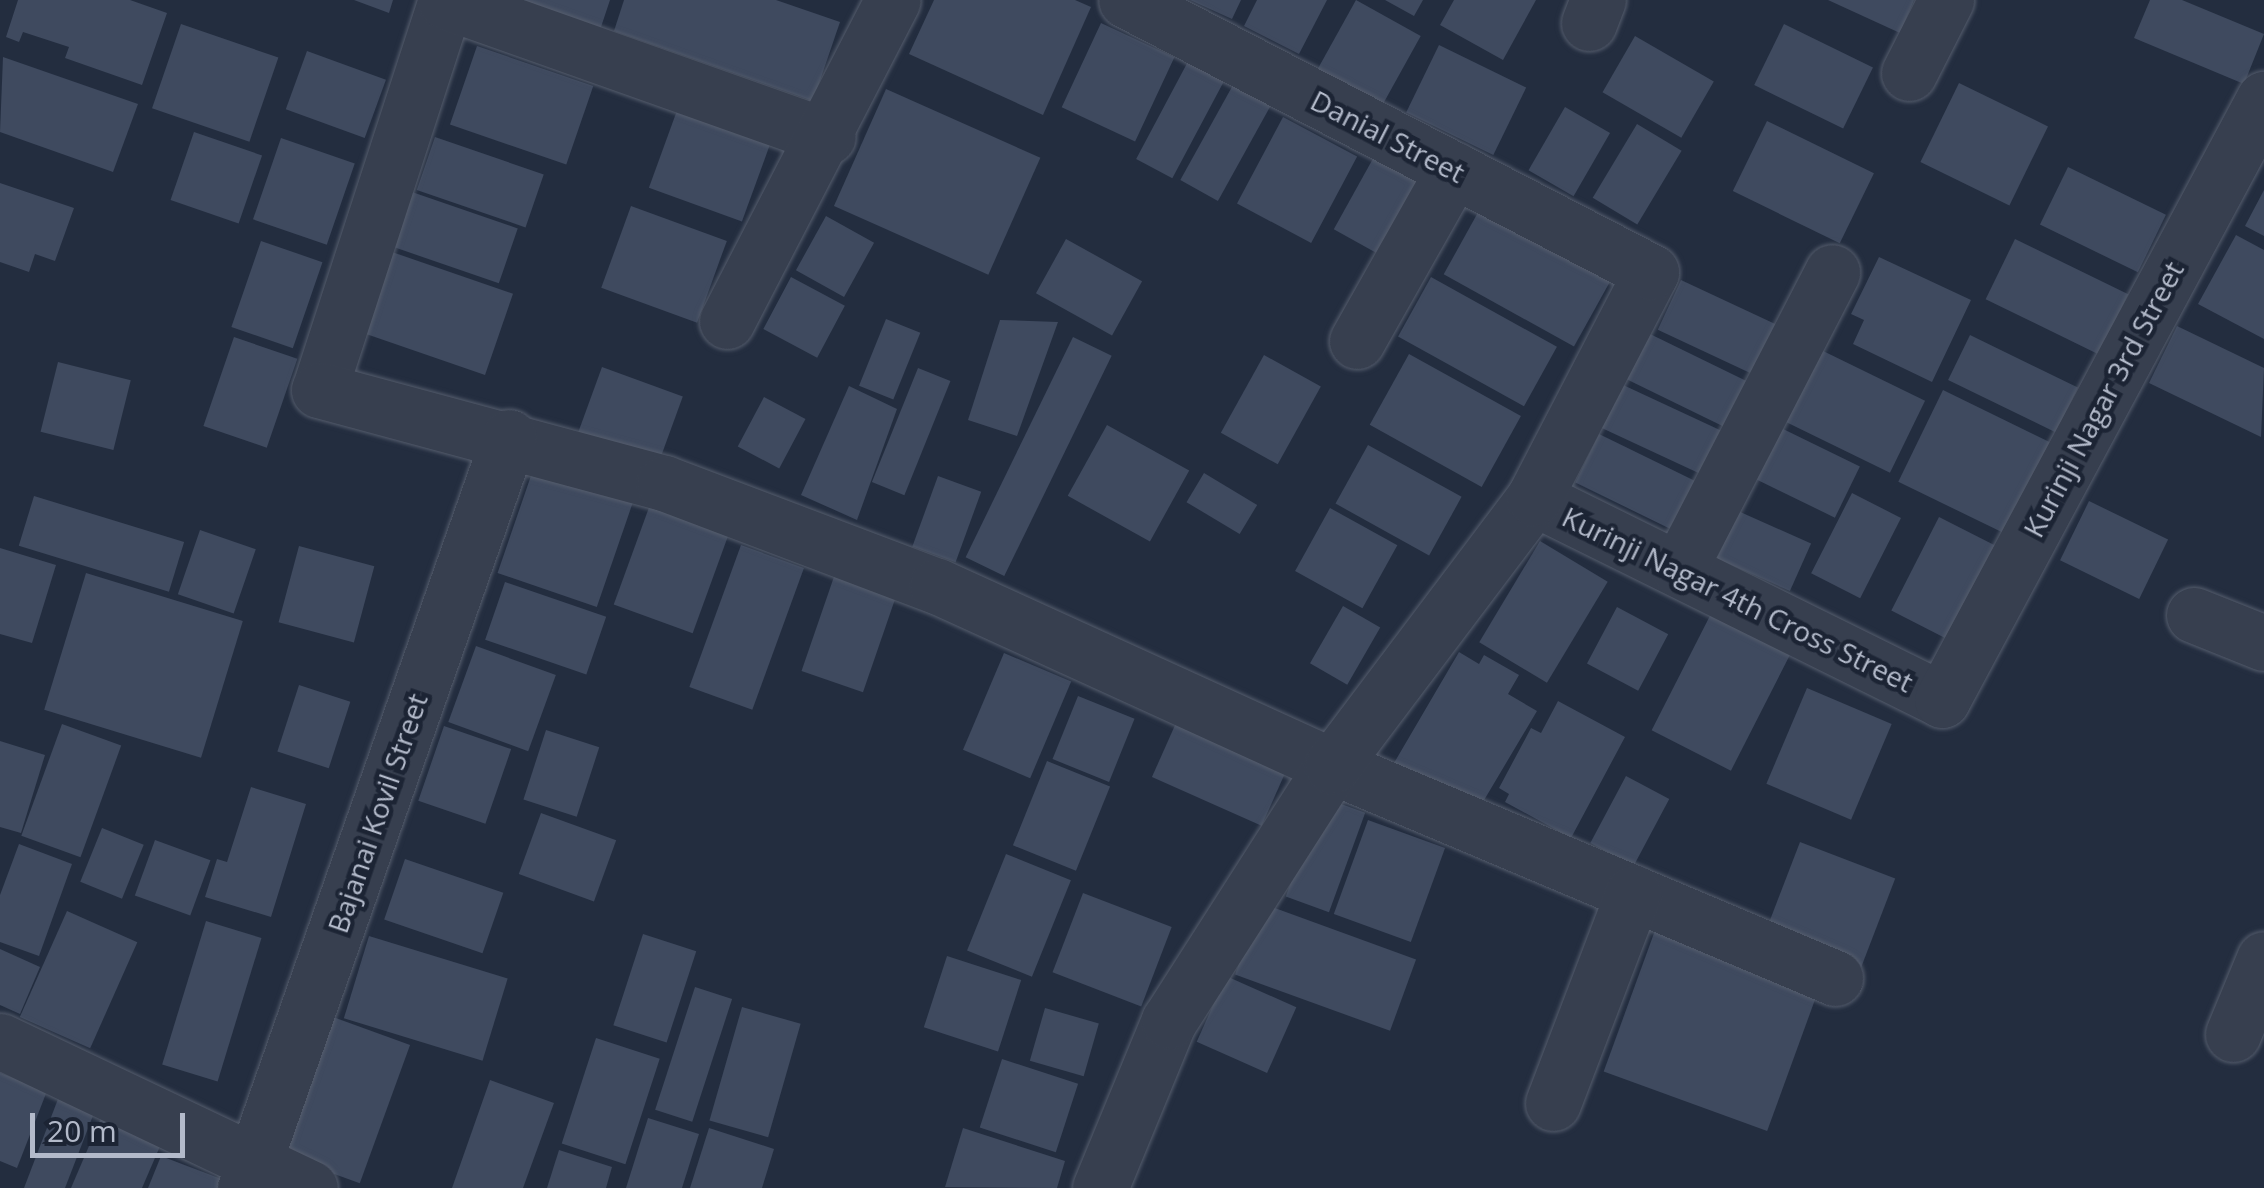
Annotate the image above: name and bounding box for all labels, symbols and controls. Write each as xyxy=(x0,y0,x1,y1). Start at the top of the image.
street label: Danial Street xyxy=(1305,83,1471,189)
street label: Kurinji Nagar 3rd Street xyxy=(2016,255,2190,543)
street label: Kurinji Nagar 4th Cross Street xyxy=(1557,499,1919,699)
street label: Bajanai Kovil Street xyxy=(320,689,434,937)
scale bar xyxy=(35,1093,190,1155)
text: 20 m xyxy=(47,1110,117,1151)

